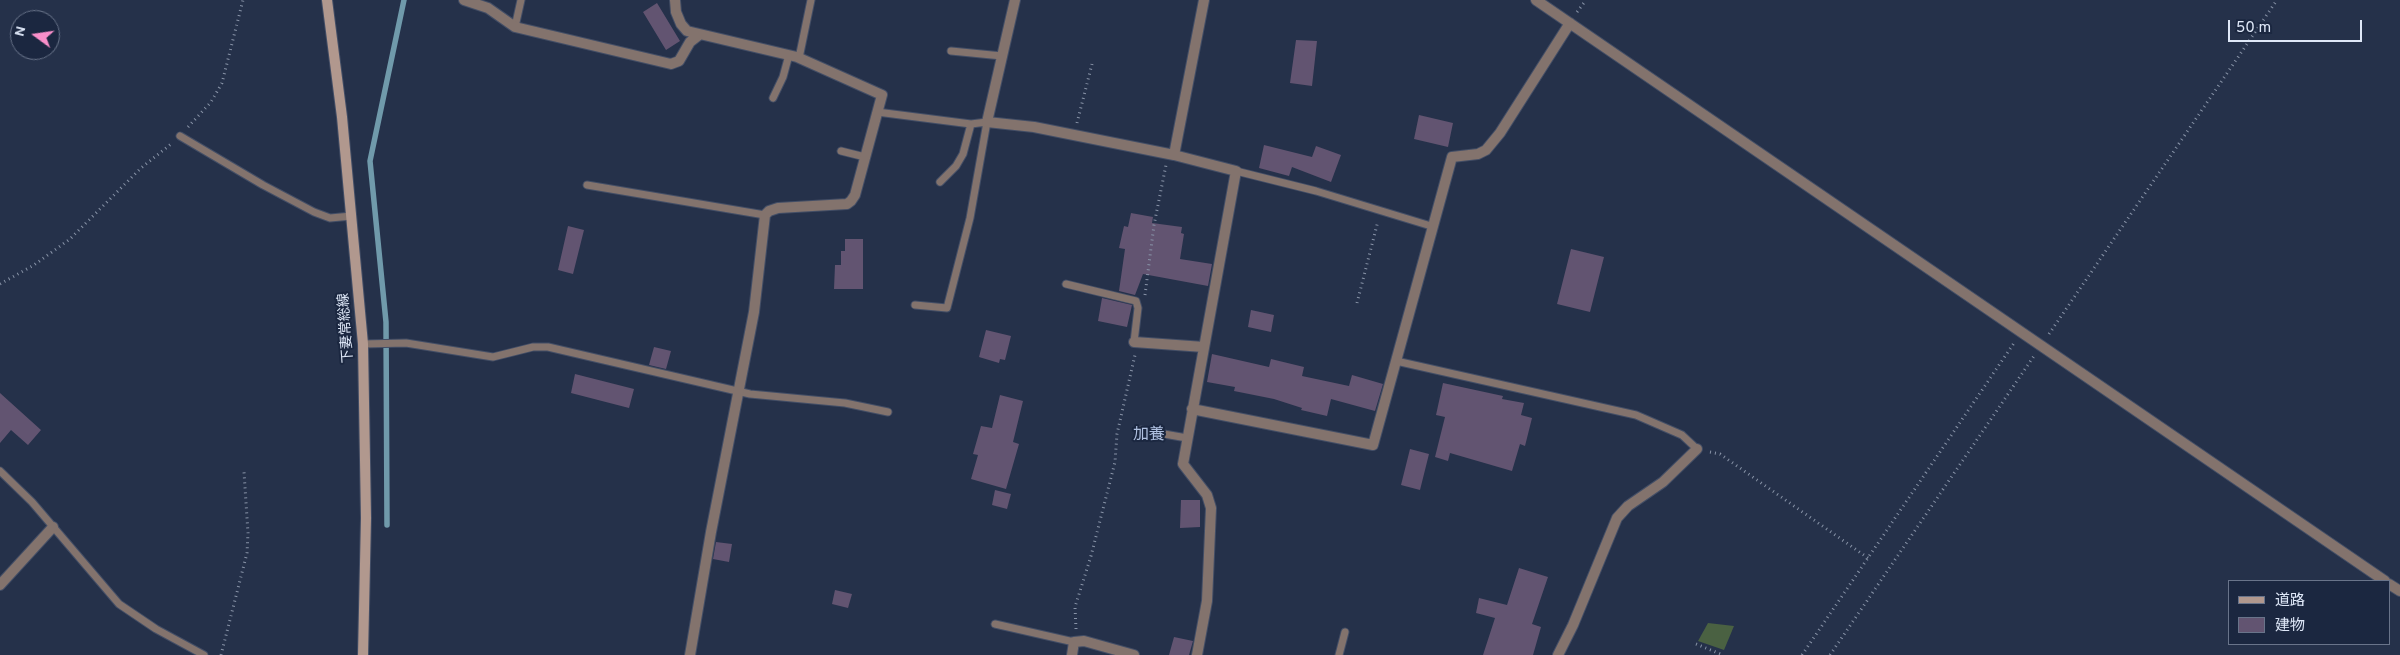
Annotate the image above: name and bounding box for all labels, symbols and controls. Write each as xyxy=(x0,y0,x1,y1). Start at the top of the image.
north arrow xyxy=(10,10,60,60)
scale bar xyxy=(2230,10,2364,42)
text: 50 m xyxy=(2236,19,2271,38)
text: N xyxy=(11,25,30,38)
street label: 下妻常総線 xyxy=(336,292,358,364)
district label: 加養 xyxy=(1133,426,1165,446)
legend xyxy=(2228,580,2390,645)
text: 道路 xyxy=(2275,592,2305,611)
text: 建物 xyxy=(2275,617,2305,636)

